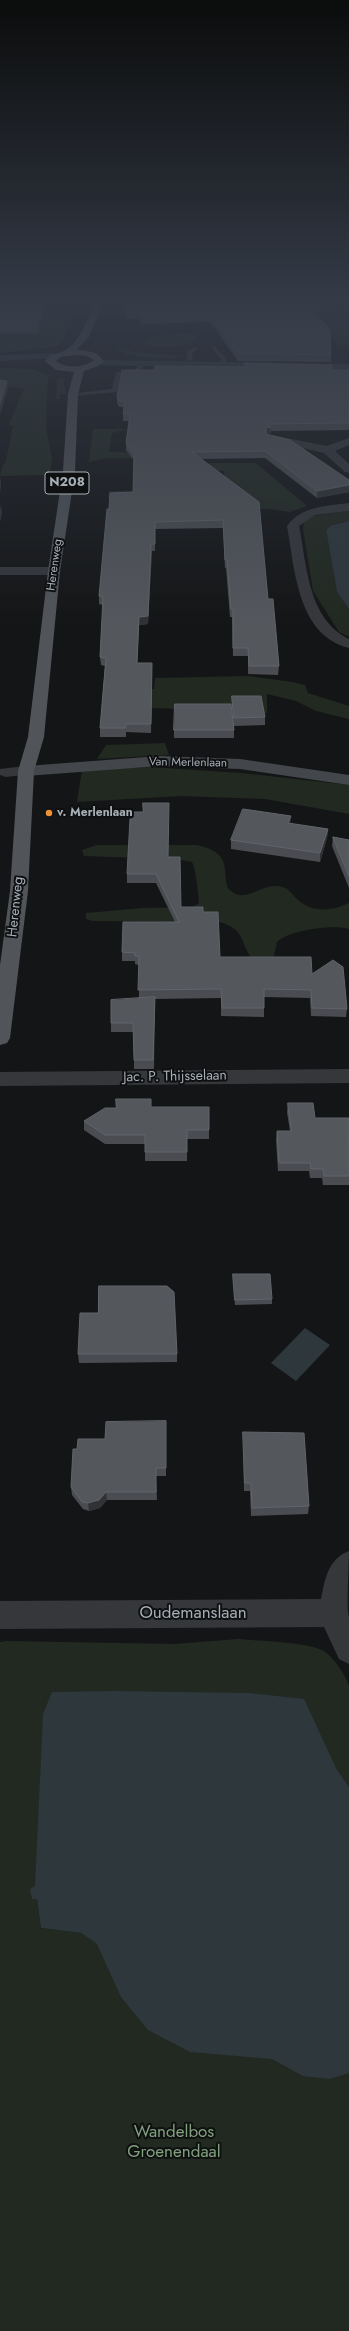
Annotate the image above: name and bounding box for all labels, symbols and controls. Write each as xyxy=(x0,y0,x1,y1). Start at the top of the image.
road number: N208 xyxy=(45,472,89,494)
street label: Herenweg xyxy=(44,538,66,592)
street label: Van Merlenlaan xyxy=(149,755,227,771)
place label: v. Merlenlaan xyxy=(57,806,133,820)
marker: v. Merlenlaan xyxy=(44,808,54,818)
street label: Herenweg xyxy=(4,876,28,938)
street label: Jac. P. Thijsselaan xyxy=(123,1068,227,1086)
street label: Oudemanslaan xyxy=(139,1604,247,1624)
park label: Wandelbos Groenendaal xyxy=(127,2123,221,2163)

